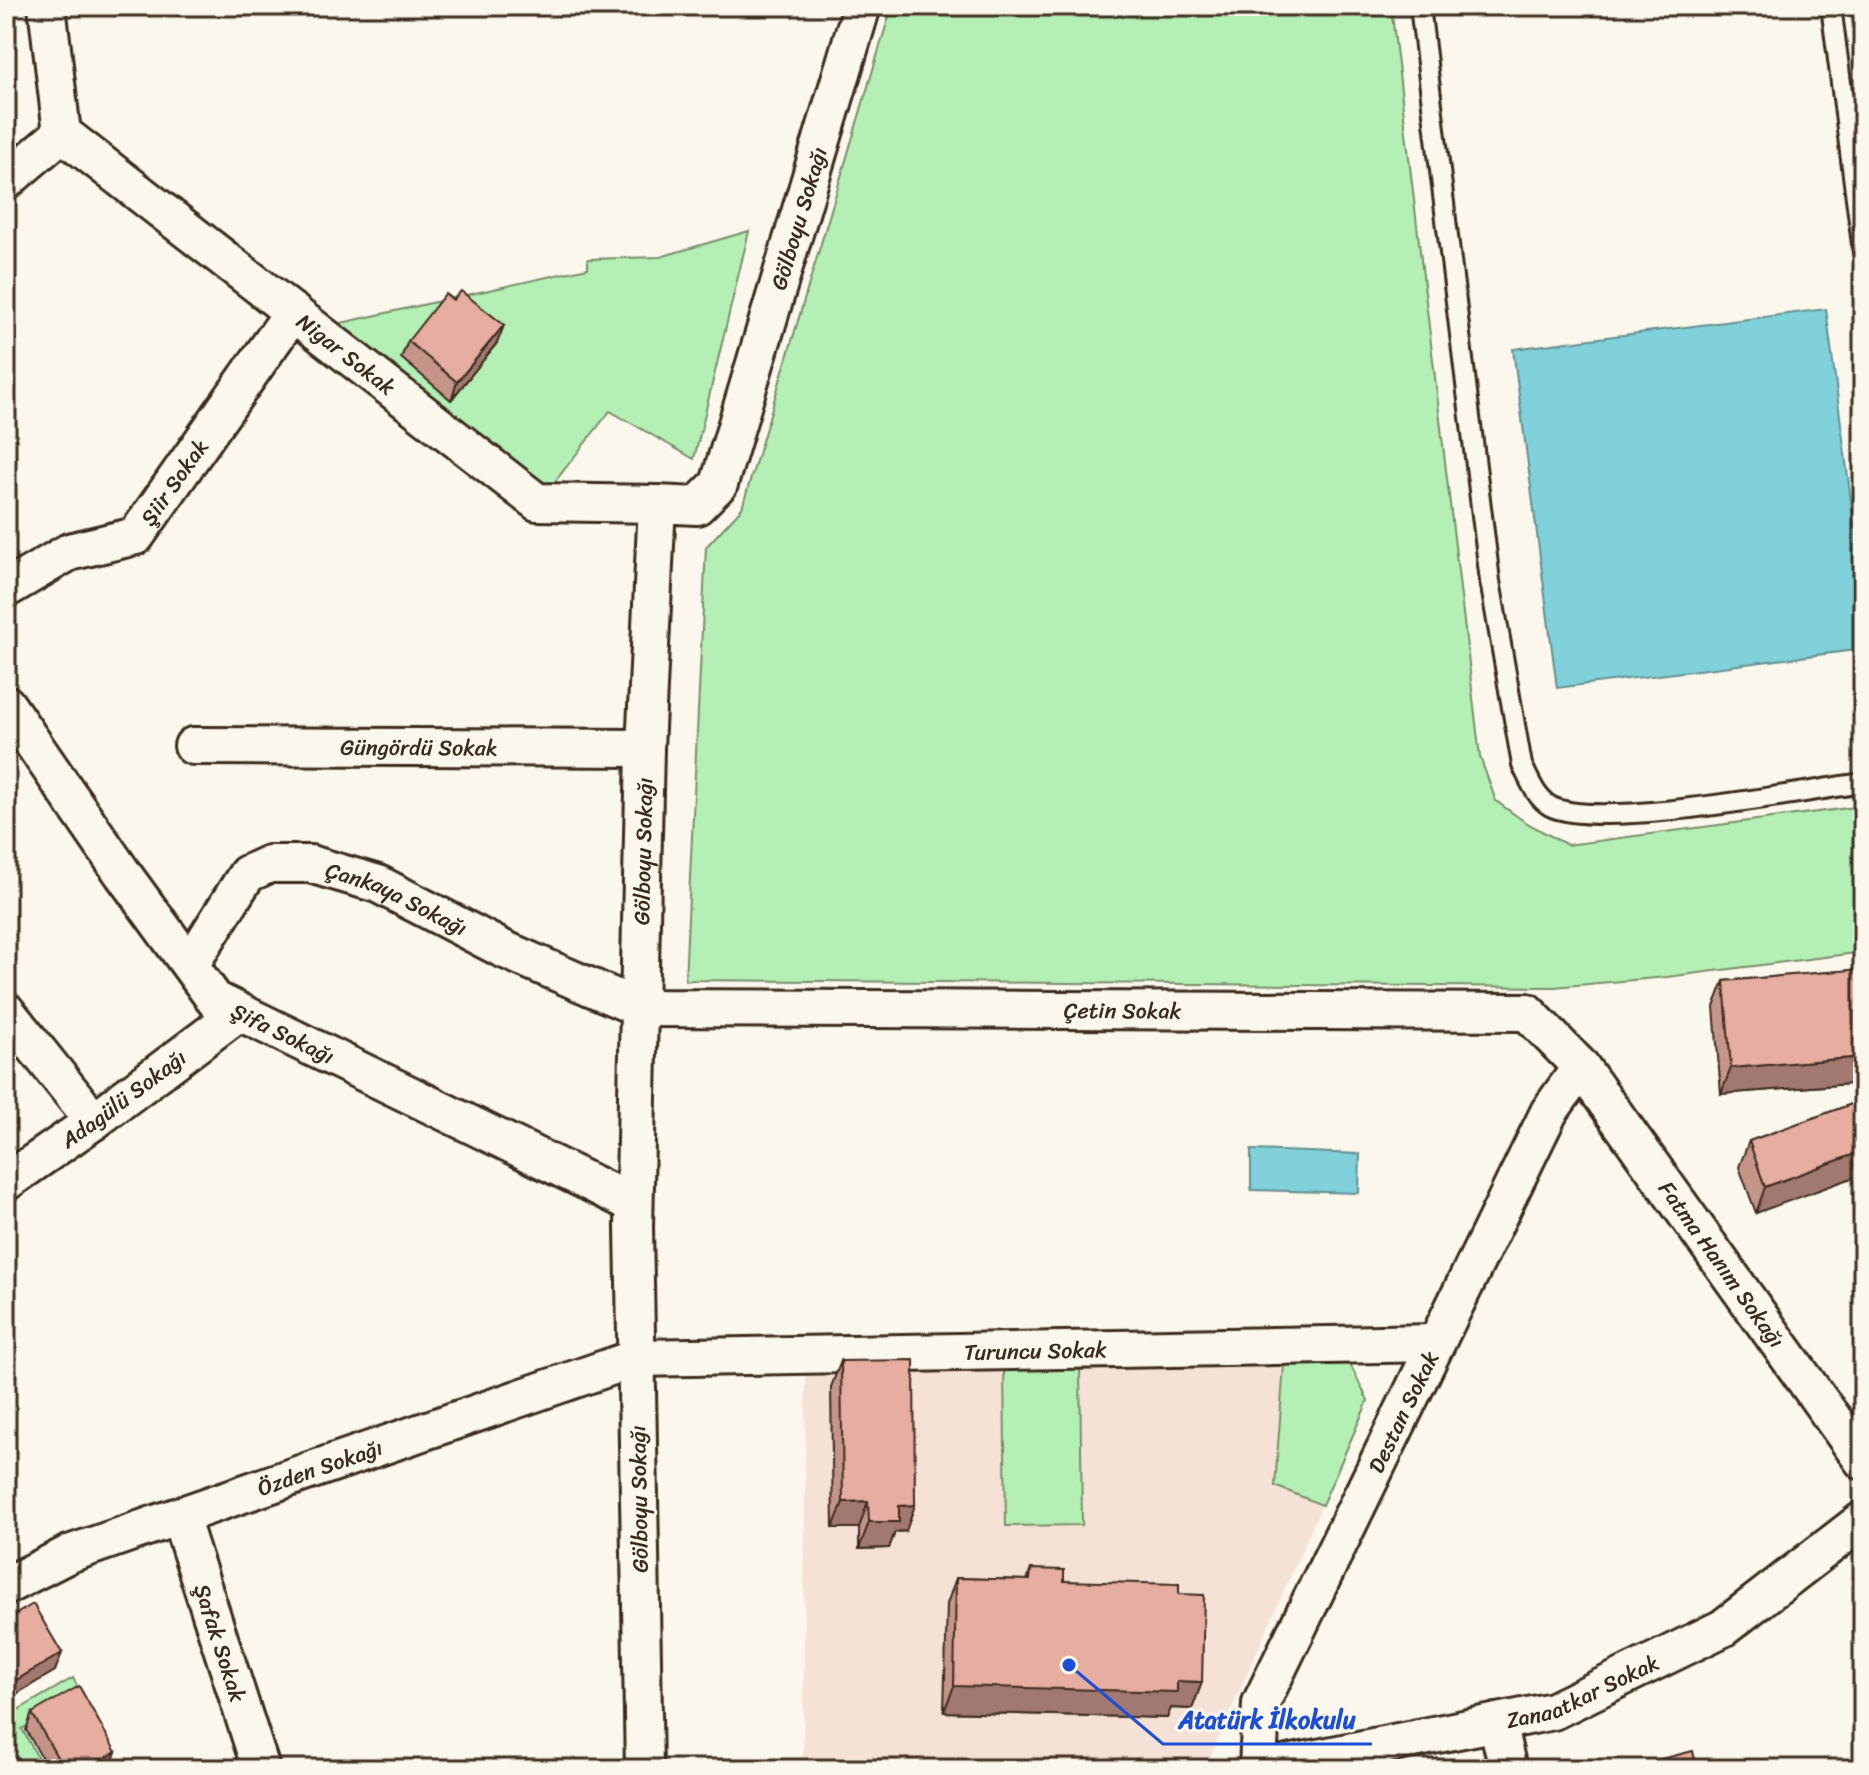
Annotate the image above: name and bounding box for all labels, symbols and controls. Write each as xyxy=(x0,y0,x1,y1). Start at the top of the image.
street label: Gölboyu Sokağı xyxy=(759,142,838,295)
street label: Nigar Sokak xyxy=(288,302,405,405)
street label: Şiir Sokak xyxy=(129,430,219,534)
street label: Güngördü Sokak xyxy=(340,727,498,767)
street label: Gölboyu Sokağı xyxy=(621,777,664,925)
street label: Çankaya Sokağı xyxy=(321,850,475,947)
street label: Çetin Sokak xyxy=(1064,990,1182,1030)
street label: Şifa Sokağı xyxy=(225,991,341,1075)
street label: Adagülü Sokağı xyxy=(51,1039,195,1159)
street label: Fatma Hanım Sokağı xyxy=(1648,1172,1796,1356)
street label: Turuncu Sokak xyxy=(964,1330,1107,1371)
street label: Destan Sokak xyxy=(1356,1344,1450,1480)
street label: Gölboyu Sokağı xyxy=(618,1425,660,1573)
street label: Özden Sokağı xyxy=(252,1428,388,1507)
street label: Şafak Sokak xyxy=(183,1579,258,1707)
street label: Zanaatkar Sokak xyxy=(1503,1643,1666,1739)
callout: Atatürk İlkokulu xyxy=(1163,1696,1372,1744)
text: Atatürk İlkokulu xyxy=(1177,1699,1356,1741)

